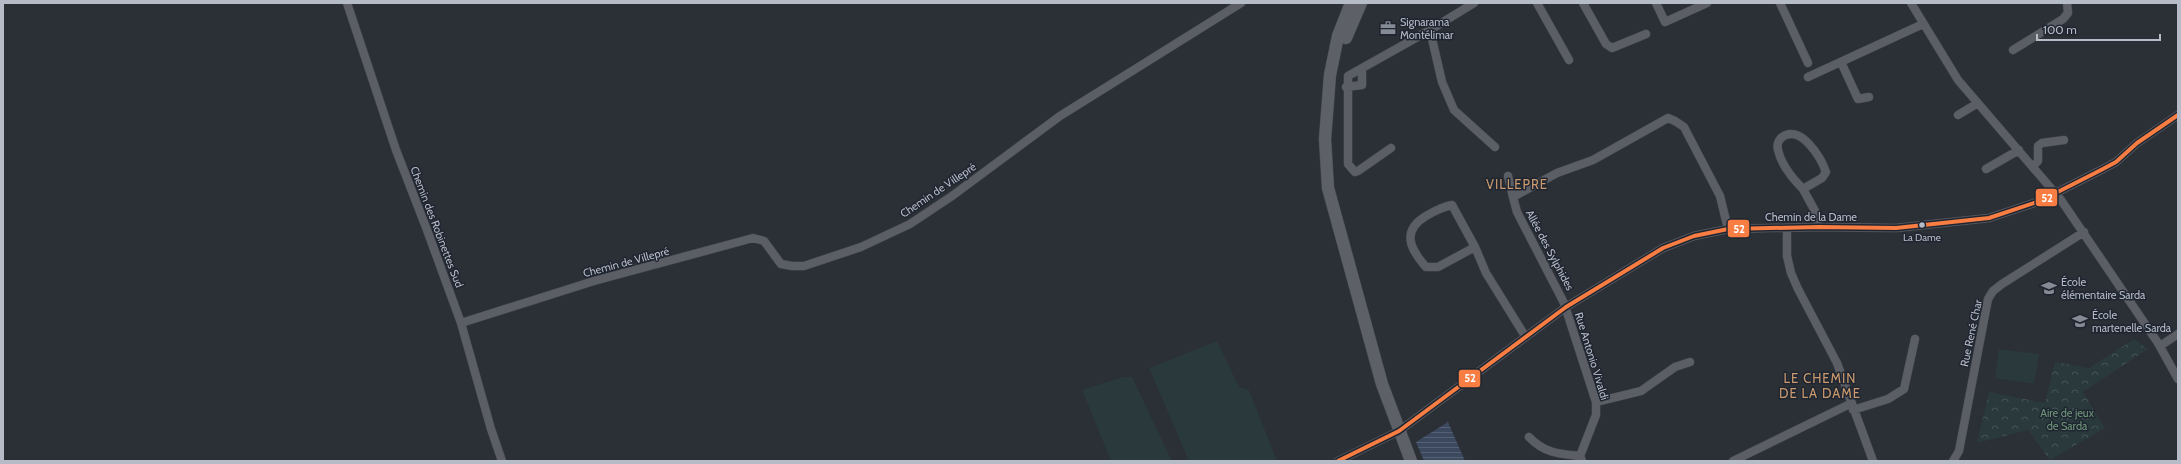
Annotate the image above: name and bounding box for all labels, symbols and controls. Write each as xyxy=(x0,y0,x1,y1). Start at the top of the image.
place label: Signarama Montélimar xyxy=(1400,15,1454,42)
scale bar xyxy=(2037,16,2160,42)
office icon: Signarama Montélimar xyxy=(1379,19,1397,37)
text: 100 m xyxy=(2043,22,2077,37)
street label: Chemin de Villepré xyxy=(897,159,979,221)
street label: Chemin des Robinettes Sud xyxy=(407,164,467,290)
district label: VILLEPRE xyxy=(1486,176,1548,192)
line badge: 52 xyxy=(2035,188,2058,207)
text: 52 xyxy=(2041,191,2053,205)
street label: Allée des Sylphides xyxy=(1523,207,1577,293)
street label: Chemin de la Dame xyxy=(1765,210,1857,224)
line badge: 52 xyxy=(1727,219,1750,238)
marker: La Dame xyxy=(1917,220,1927,230)
text: 52 xyxy=(1733,222,1745,236)
place label: La Dame xyxy=(1903,231,1941,244)
street label: Chemin de Villepré xyxy=(581,244,671,280)
place label: École élémentaire Sarda xyxy=(2061,275,2146,302)
school or university icon: École élémentaire Sarda xyxy=(2040,279,2058,297)
street label: Rue René Char xyxy=(1957,298,1985,368)
place label: École martenelle Sarda xyxy=(2092,308,2172,335)
street label: Rue Antonio Vivaldi xyxy=(1572,310,1612,402)
school or university icon: École martenelle Sarda xyxy=(2071,312,2089,330)
line badge: 52 xyxy=(1458,369,1481,388)
district label: LE CHEMIN DE LA DAME xyxy=(1779,370,1861,401)
text: 52 xyxy=(1464,371,1476,385)
park label: Aire de jeux de Sarda xyxy=(2040,406,2095,433)

